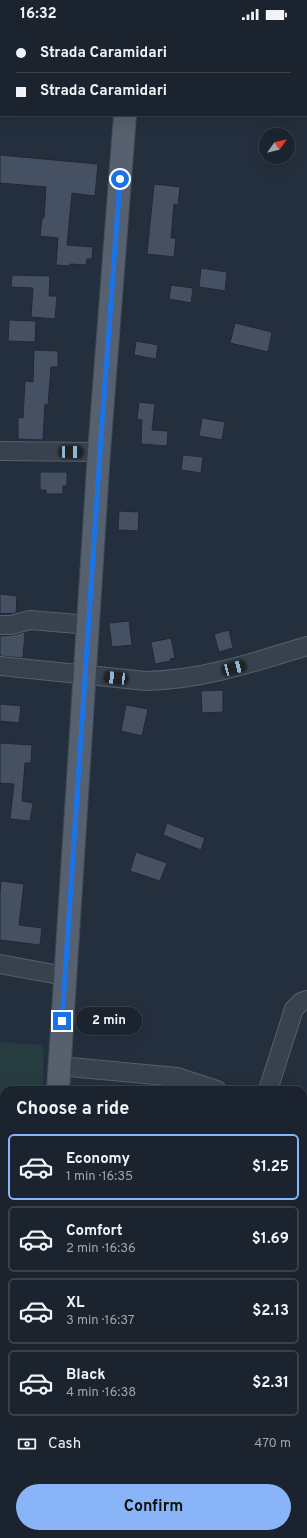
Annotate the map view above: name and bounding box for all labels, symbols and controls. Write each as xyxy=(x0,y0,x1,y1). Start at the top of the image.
text: 16:32 xyxy=(20,5,57,24)
text: Strada Caramidari xyxy=(40,44,167,63)
text: Strada Caramidari xyxy=(40,82,167,101)
north arrow xyxy=(259,128,295,164)
map controls xyxy=(259,128,295,164)
route start xyxy=(111,170,129,188)
car xyxy=(59,446,83,458)
car xyxy=(221,659,247,677)
car xyxy=(103,671,129,685)
callout: 2 min xyxy=(76,1007,142,1035)
route end xyxy=(53,1012,71,1030)
text: 2 min xyxy=(92,1013,126,1029)
text: Choose a ride xyxy=(16,1098,129,1121)
icon: car xyxy=(18,1149,54,1185)
text: Economy xyxy=(66,1150,130,1169)
text: $1.25 xyxy=(252,1158,289,1177)
text: 1 min · 16:35 xyxy=(66,1169,133,1185)
icon: car xyxy=(18,1221,54,1257)
text: Comfort xyxy=(66,1222,123,1241)
text: $1.69 xyxy=(252,1230,289,1249)
text: 2 min · 16:36 xyxy=(66,1241,136,1257)
icon: car xyxy=(18,1293,54,1329)
text: XL xyxy=(66,1294,84,1313)
text: $2.13 xyxy=(252,1302,289,1321)
text: 3 min · 16:37 xyxy=(66,1313,135,1329)
icon: car xyxy=(18,1365,54,1401)
text: Black xyxy=(66,1366,106,1385)
text: $2.31 xyxy=(252,1374,289,1393)
text: 4 min · 16:38 xyxy=(66,1385,136,1401)
icon: cash xyxy=(16,1433,38,1455)
text: Cash xyxy=(48,1435,81,1454)
text: 470 m xyxy=(254,1436,291,1452)
button: Confirm xyxy=(16,1484,291,1530)

